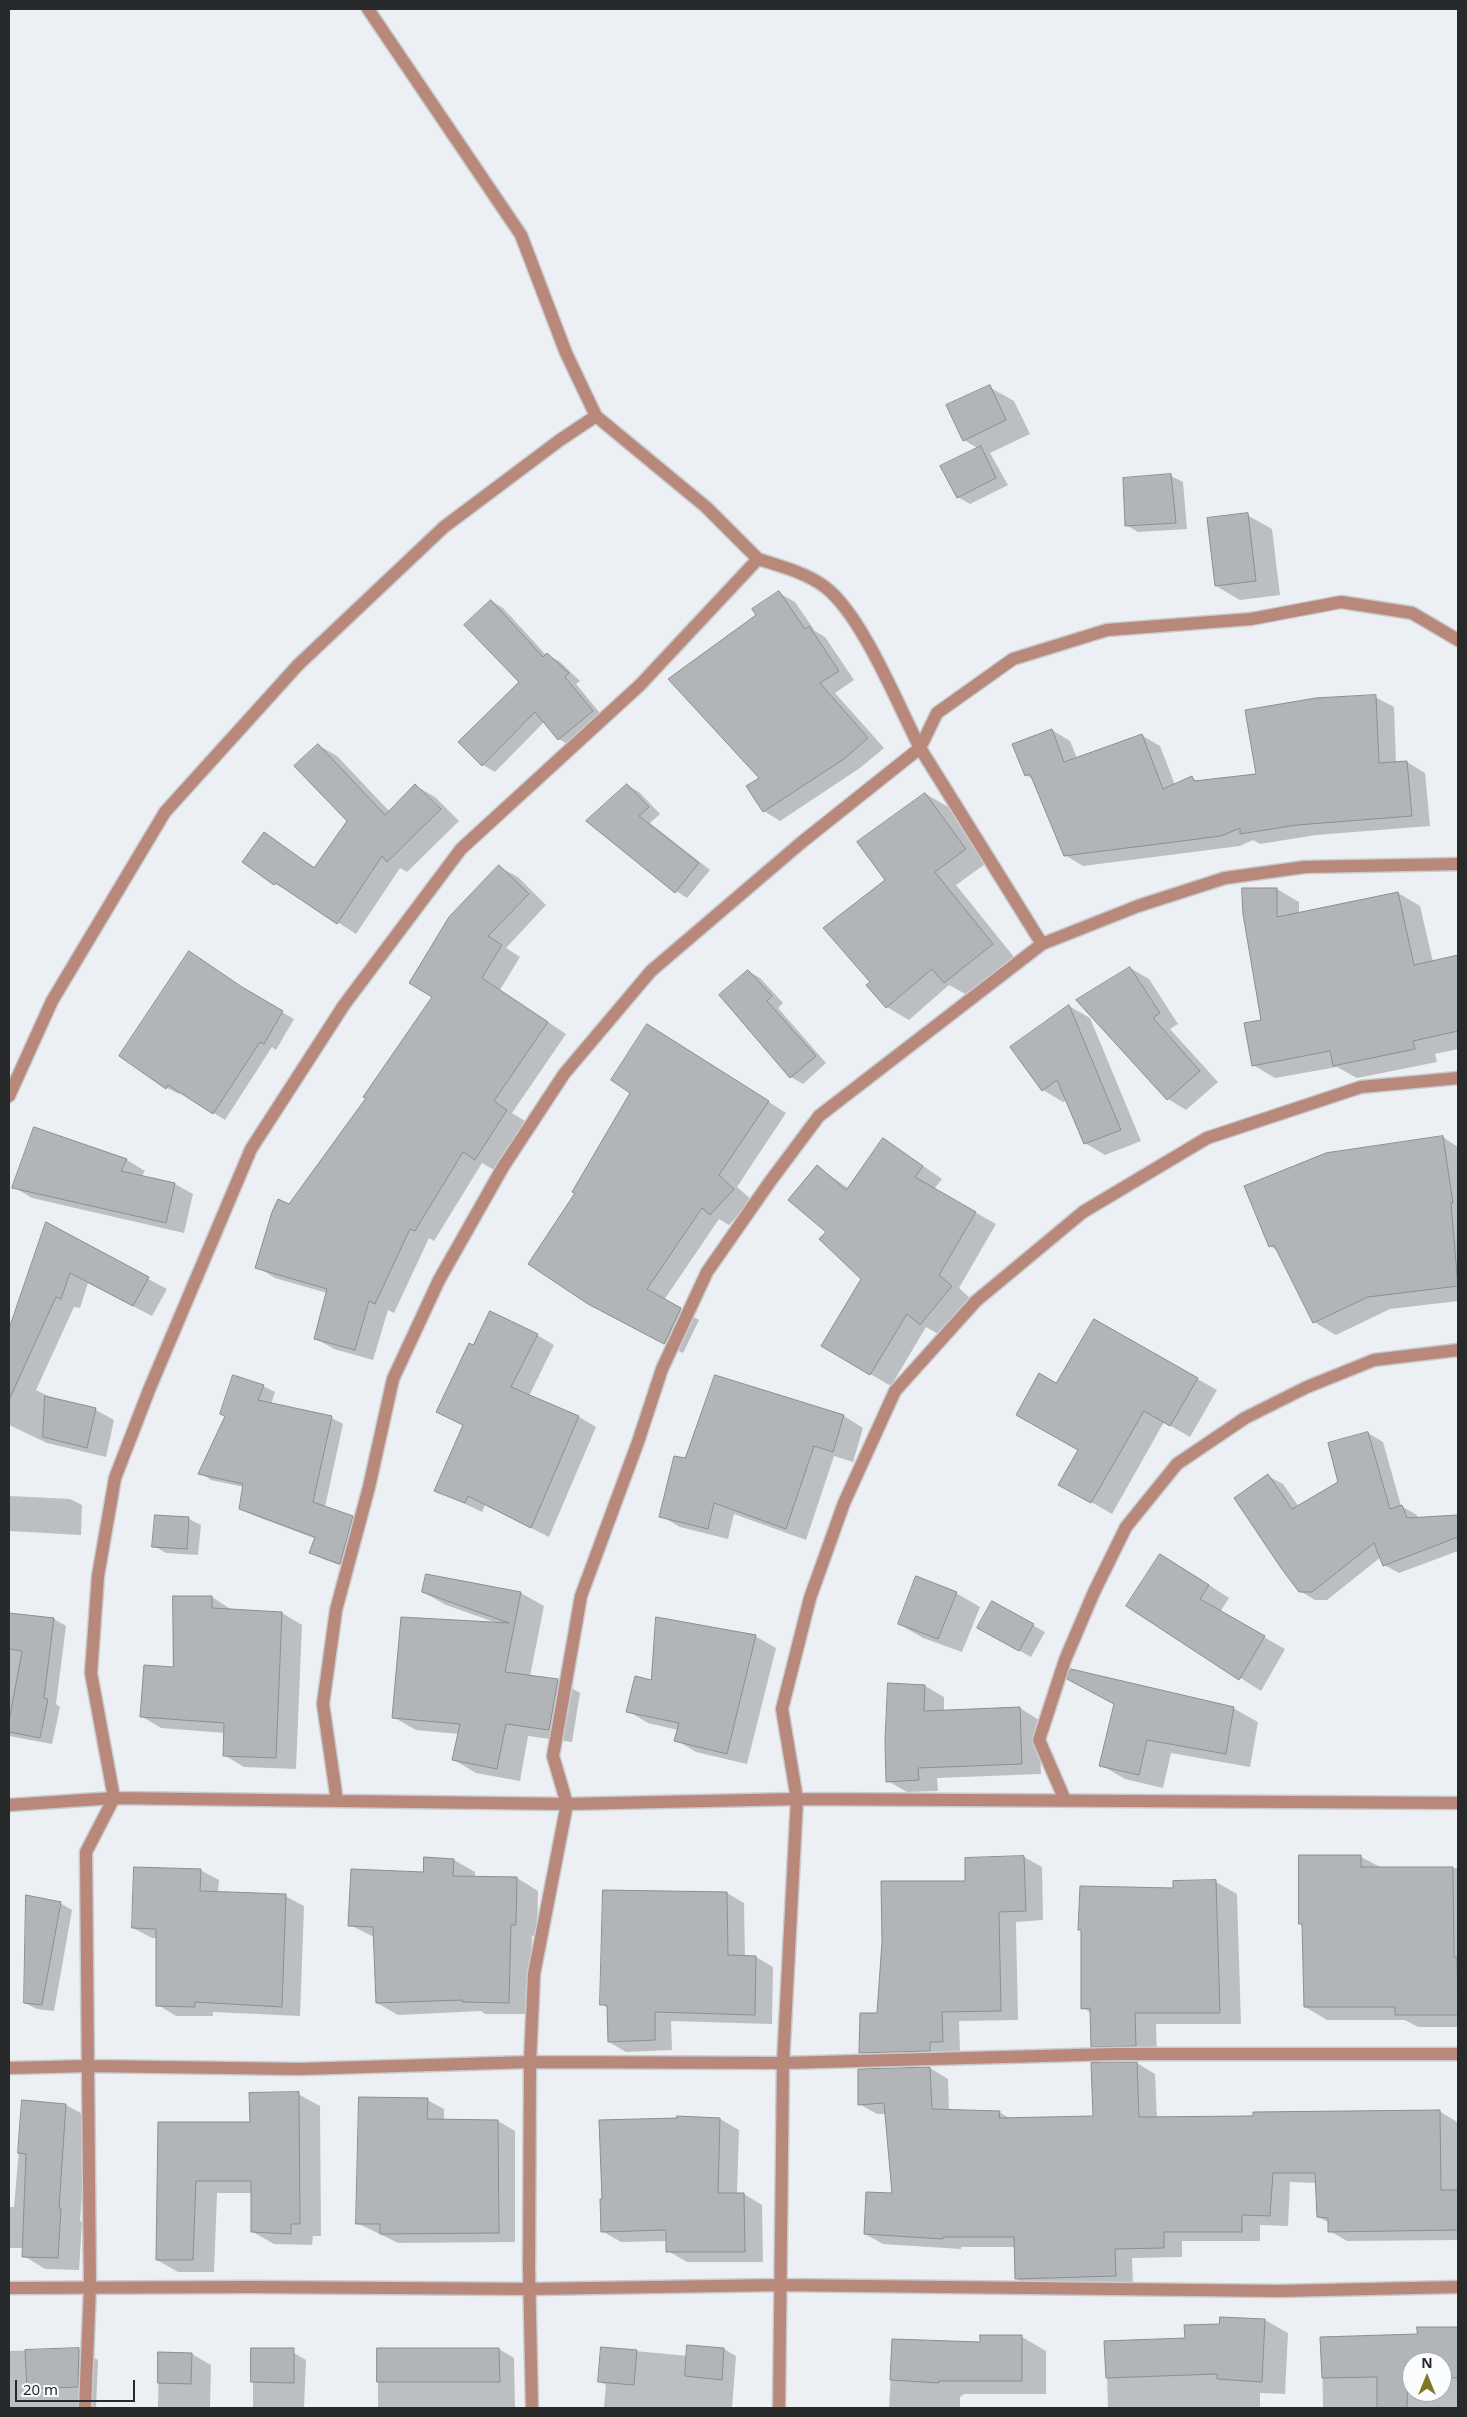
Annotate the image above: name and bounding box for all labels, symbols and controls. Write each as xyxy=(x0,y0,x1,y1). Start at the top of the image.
north arrow xyxy=(1402,2352,1452,2402)
text: N xyxy=(1421,2353,1433,2372)
scale bar xyxy=(18,2370,138,2402)
text: 20 m xyxy=(23,2379,58,2399)

